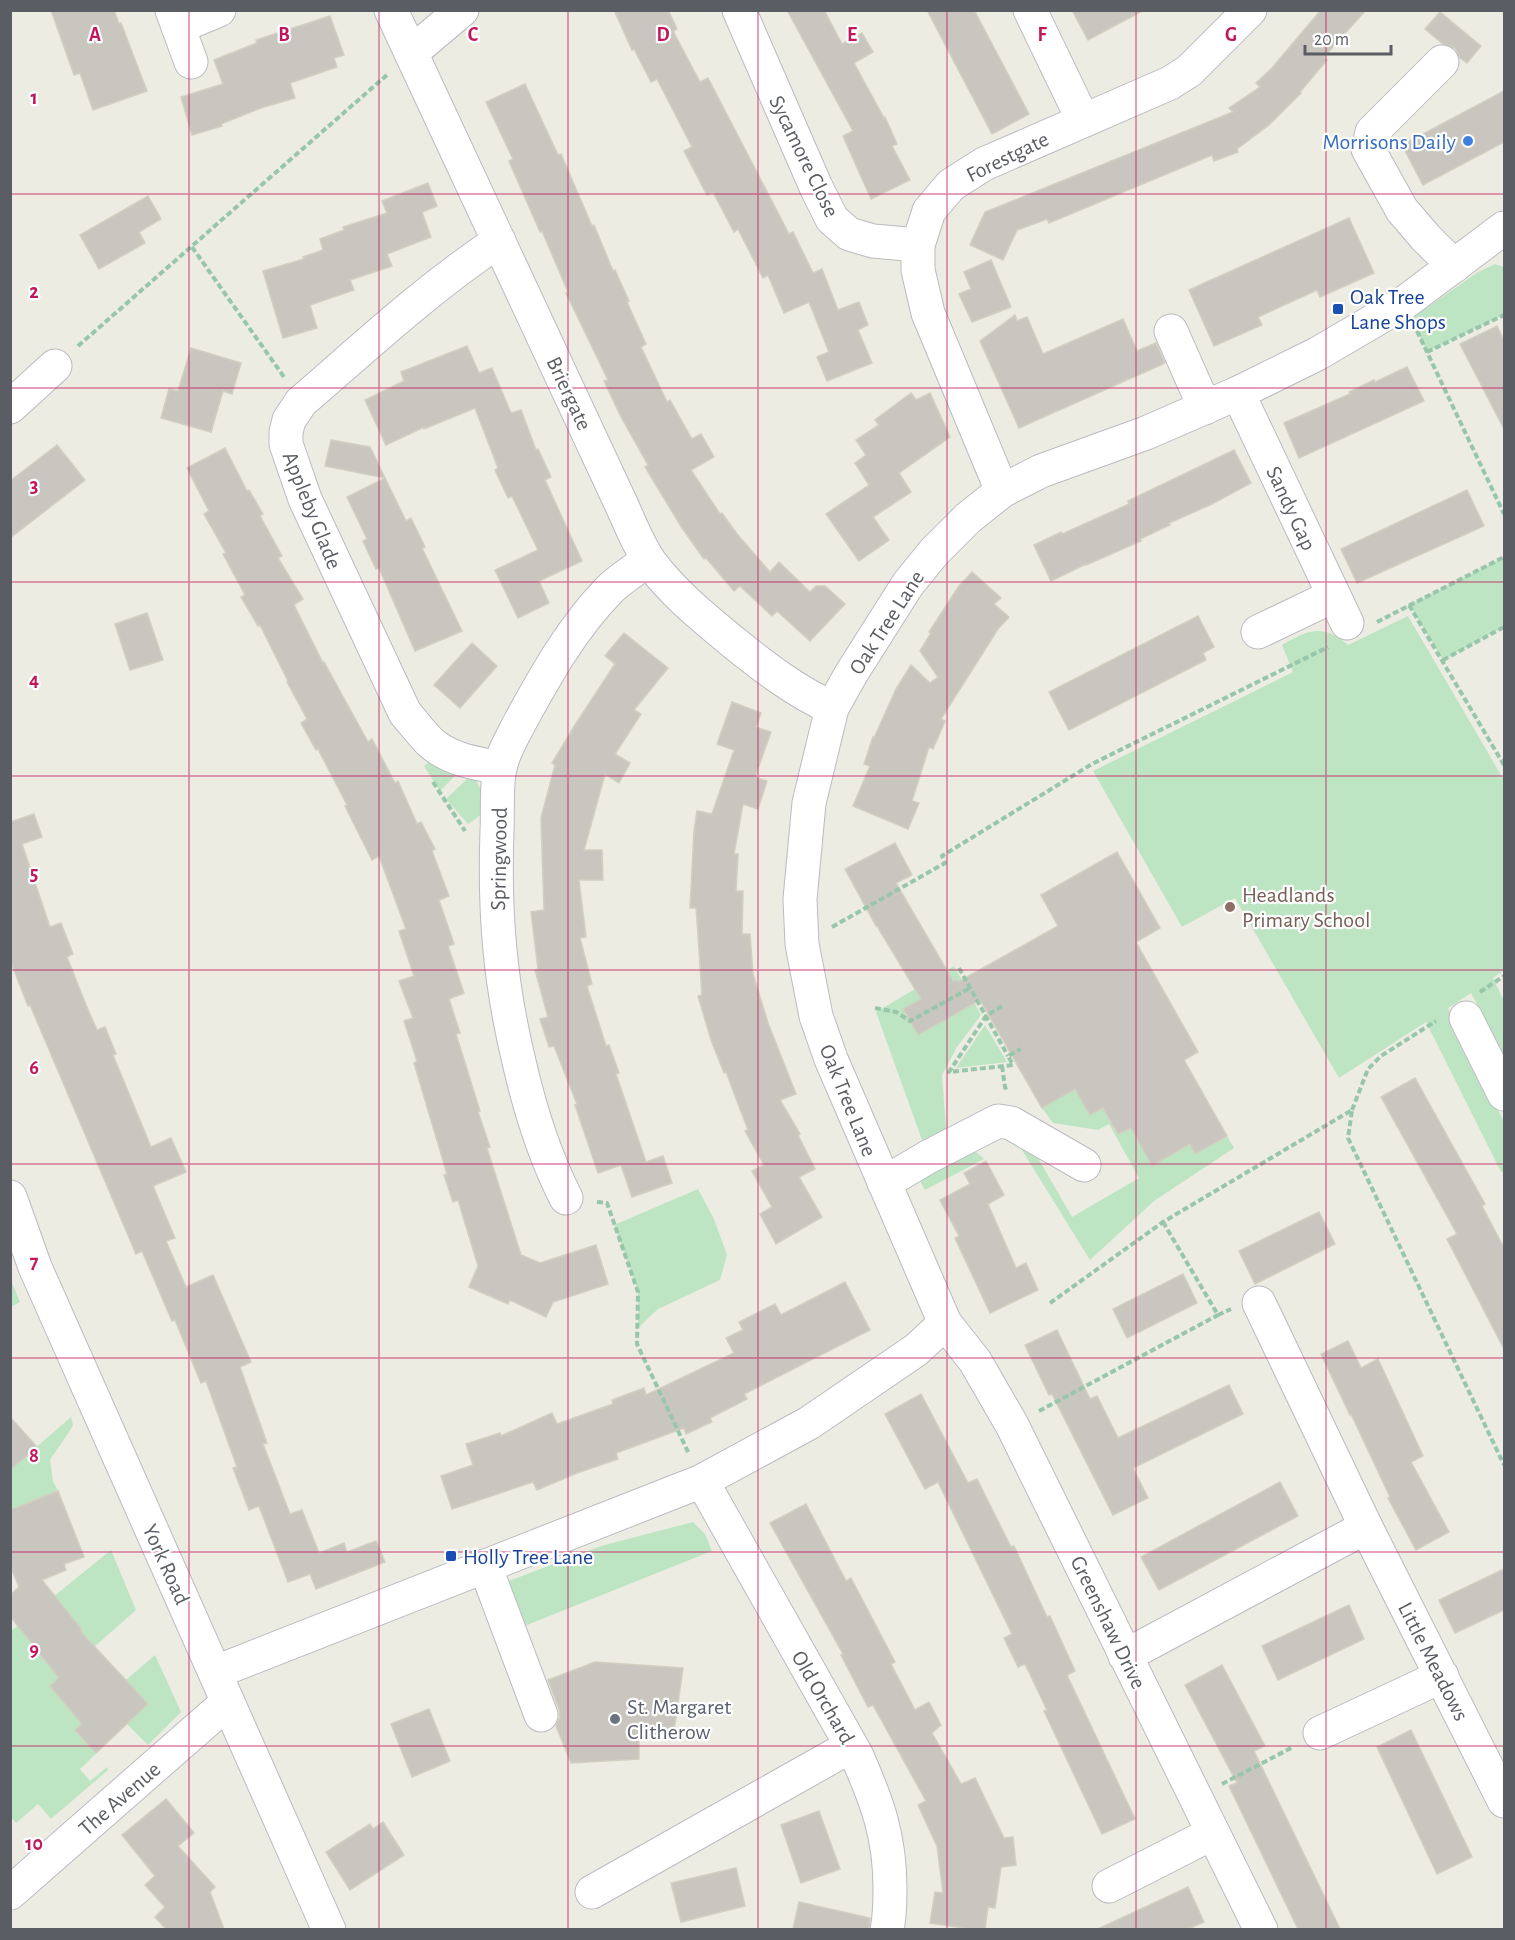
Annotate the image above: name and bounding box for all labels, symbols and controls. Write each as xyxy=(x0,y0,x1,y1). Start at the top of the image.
scale bar xyxy=(1305,18,1390,56)
text: A xyxy=(89,25,101,45)
text: B xyxy=(278,25,290,45)
text: C xyxy=(468,25,479,45)
text: D xyxy=(656,25,670,45)
text: E xyxy=(847,25,857,45)
text: F xyxy=(1037,25,1047,45)
text: G xyxy=(1225,25,1237,45)
text: 20 m xyxy=(1314,31,1349,49)
text: 1 xyxy=(30,88,38,108)
street label: Sycamore Close xyxy=(765,92,843,221)
street label: Forestgate xyxy=(963,128,1052,186)
place label: Morrisons Daily xyxy=(1323,131,1457,153)
marker: Morrisons Daily xyxy=(1461,134,1475,148)
text: 2 xyxy=(29,282,39,302)
place label: Oak Tree Lane Shops xyxy=(1350,286,1446,333)
marker: Oak Tree Lane Shops xyxy=(1331,302,1345,316)
street label: Briergate xyxy=(542,353,596,434)
street label: Appleby Glade xyxy=(279,449,346,572)
street label: Sandy Gap xyxy=(1262,463,1320,554)
text: 3 xyxy=(30,476,38,496)
street label: Oak Tree Lane xyxy=(845,567,928,678)
text: 4 xyxy=(29,670,39,690)
street label: Springwood xyxy=(487,807,511,911)
text: 5 xyxy=(30,864,38,884)
place label: Headlands Primary School xyxy=(1242,884,1370,931)
marker: Headlands Primary School xyxy=(1223,900,1237,914)
street label: Oak Tree Lane xyxy=(816,1041,881,1160)
text: 6 xyxy=(29,1058,39,1078)
text: 7 xyxy=(30,1252,39,1272)
text: 8 xyxy=(29,1446,39,1466)
street label: York Road xyxy=(139,1521,193,1608)
place label: Holly Tree Lane xyxy=(463,1546,593,1568)
marker: Holly Tree Lane xyxy=(444,1549,458,1563)
street label: Greenshaw Drive xyxy=(1066,1552,1150,1693)
street label: Little Meadows xyxy=(1394,1599,1472,1724)
text: 9 xyxy=(29,1640,39,1660)
street label: Old Orchard xyxy=(788,1647,859,1748)
place label: St. Margaret Clitherow xyxy=(627,1696,731,1743)
marker: St. Margaret Clitherow xyxy=(608,1712,622,1726)
street label: The Avenue xyxy=(75,1758,165,1840)
text: 10 xyxy=(25,1834,43,1854)

